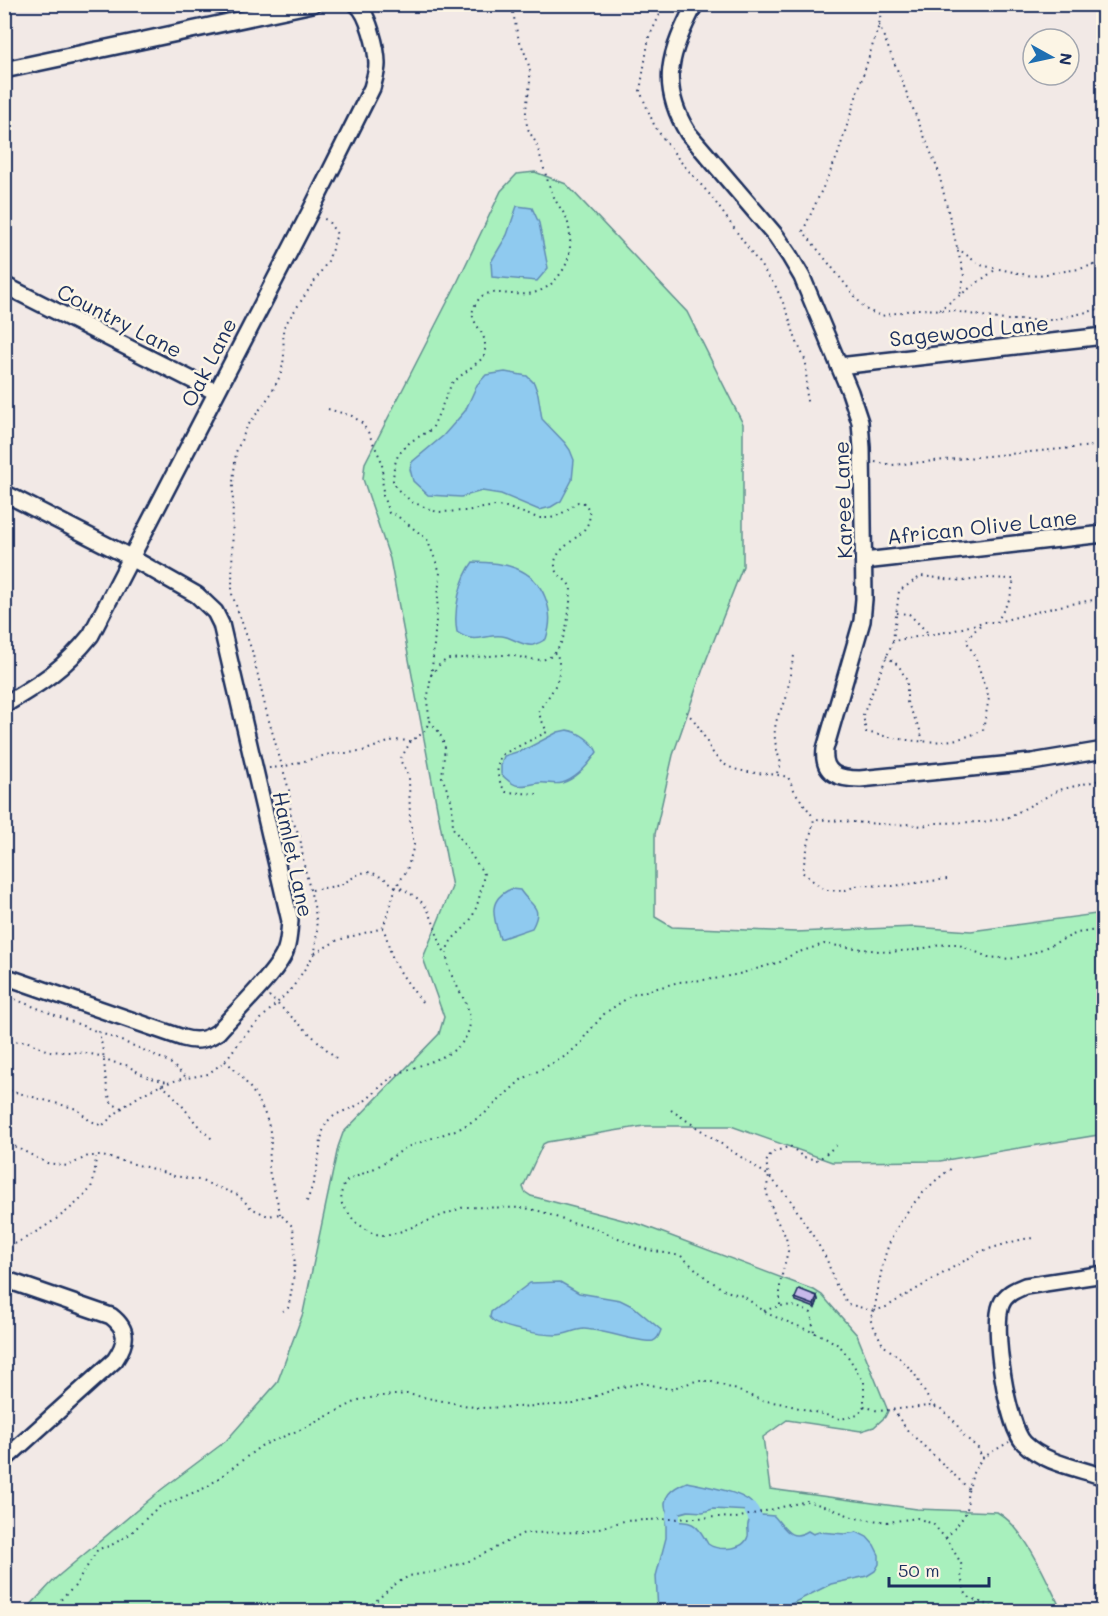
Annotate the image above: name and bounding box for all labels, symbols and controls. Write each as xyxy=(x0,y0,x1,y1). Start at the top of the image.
north arrow xyxy=(1021,27,1081,87)
text: N xyxy=(1055,52,1078,67)
street label: Country Lane xyxy=(53,277,187,363)
street label: Sagewood Lane xyxy=(888,308,1050,352)
street label: Oak Lane xyxy=(174,313,242,411)
street label: Karee Lane xyxy=(826,441,858,559)
street label: African Olive Lane xyxy=(885,503,1079,549)
street label: Hamlet Lane xyxy=(268,789,320,919)
scale bar xyxy=(889,1550,990,1588)
text: 50 m xyxy=(898,1558,940,1582)

